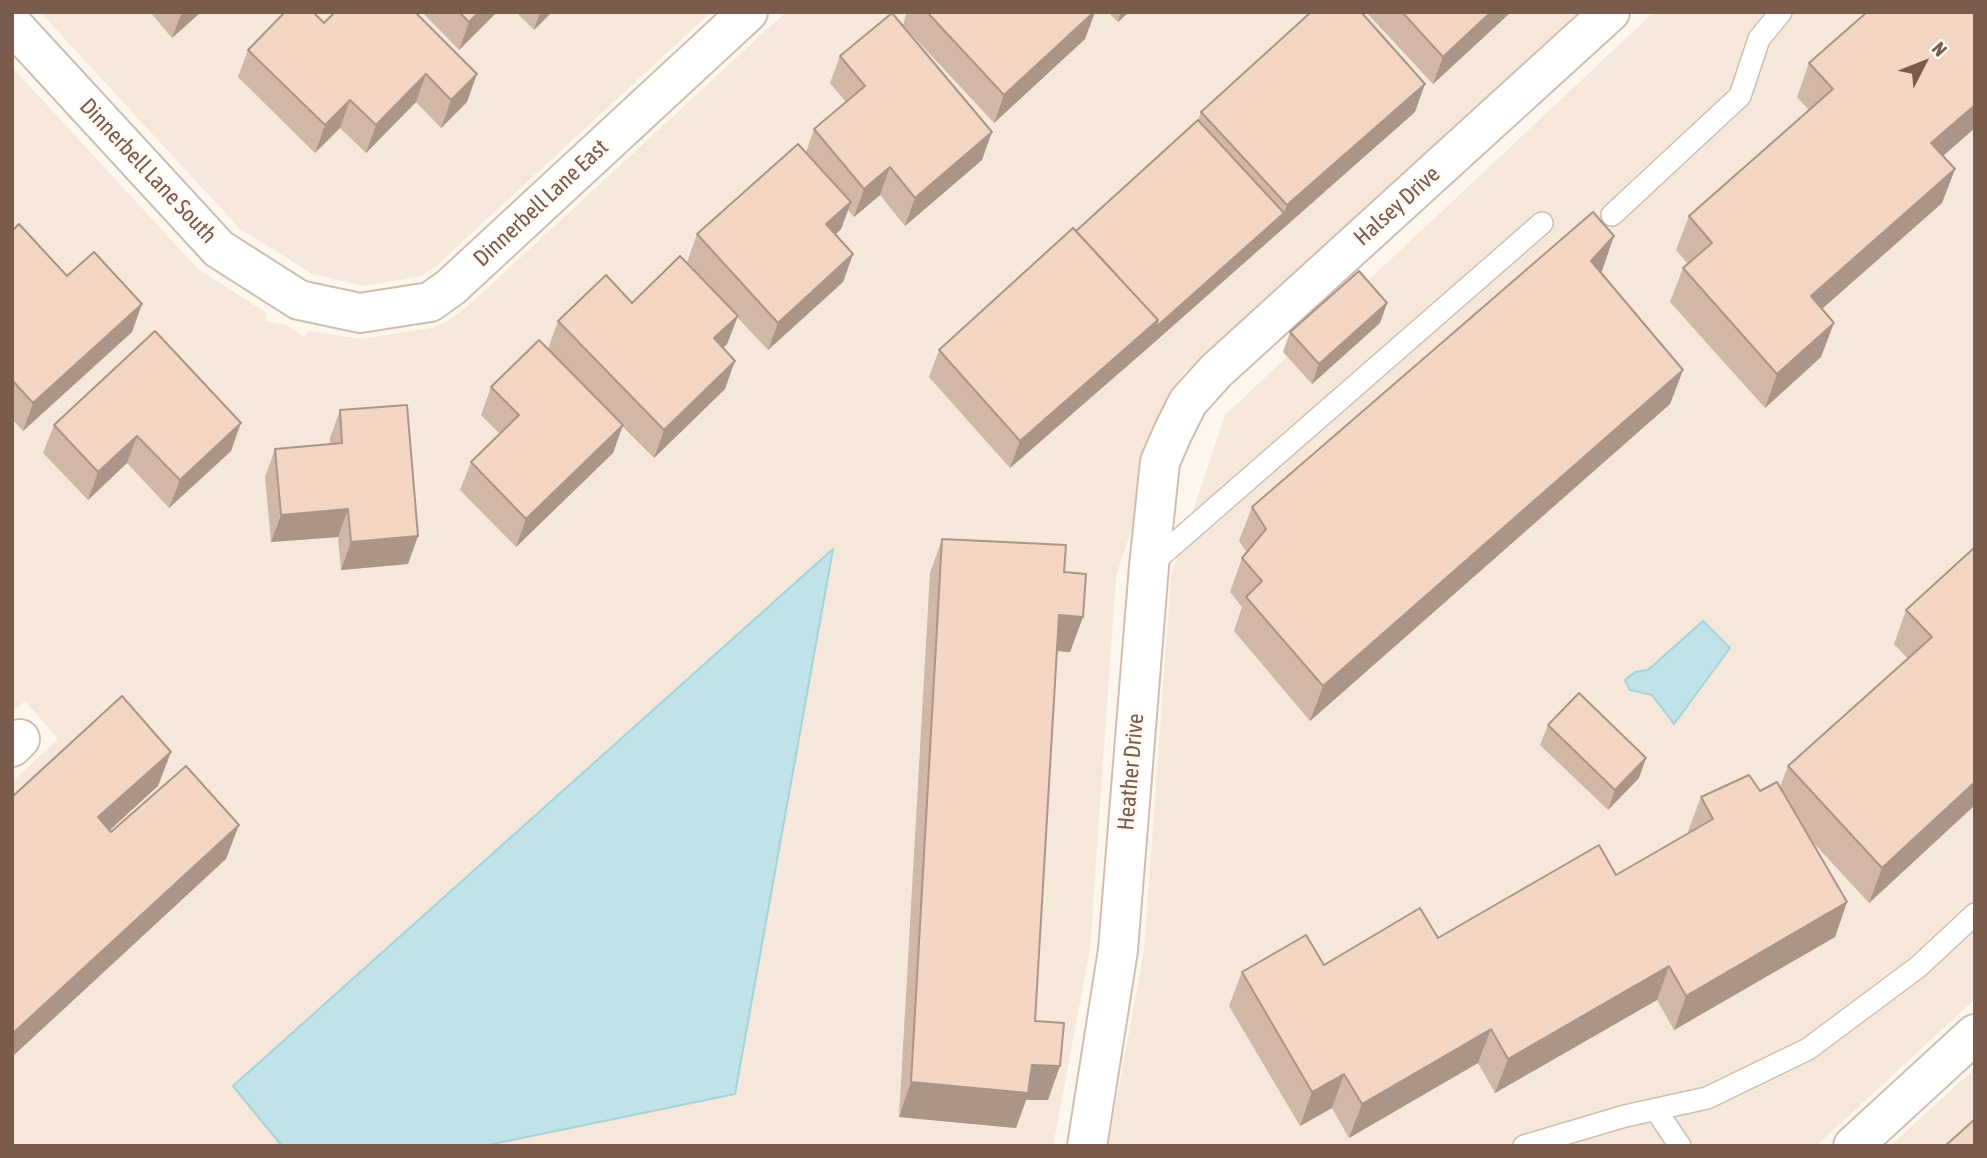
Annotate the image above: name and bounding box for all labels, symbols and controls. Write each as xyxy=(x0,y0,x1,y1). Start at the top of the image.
north arrow xyxy=(1889,28,1959,98)
text: N xyxy=(1928,37,1952,60)
street label: Dinnerbell Lane South xyxy=(74,93,222,249)
street label: Dinnerbell Lane East xyxy=(468,134,614,272)
street label: Halsey Drive xyxy=(1348,160,1446,252)
street label: Heather Drive xyxy=(1112,712,1150,832)

